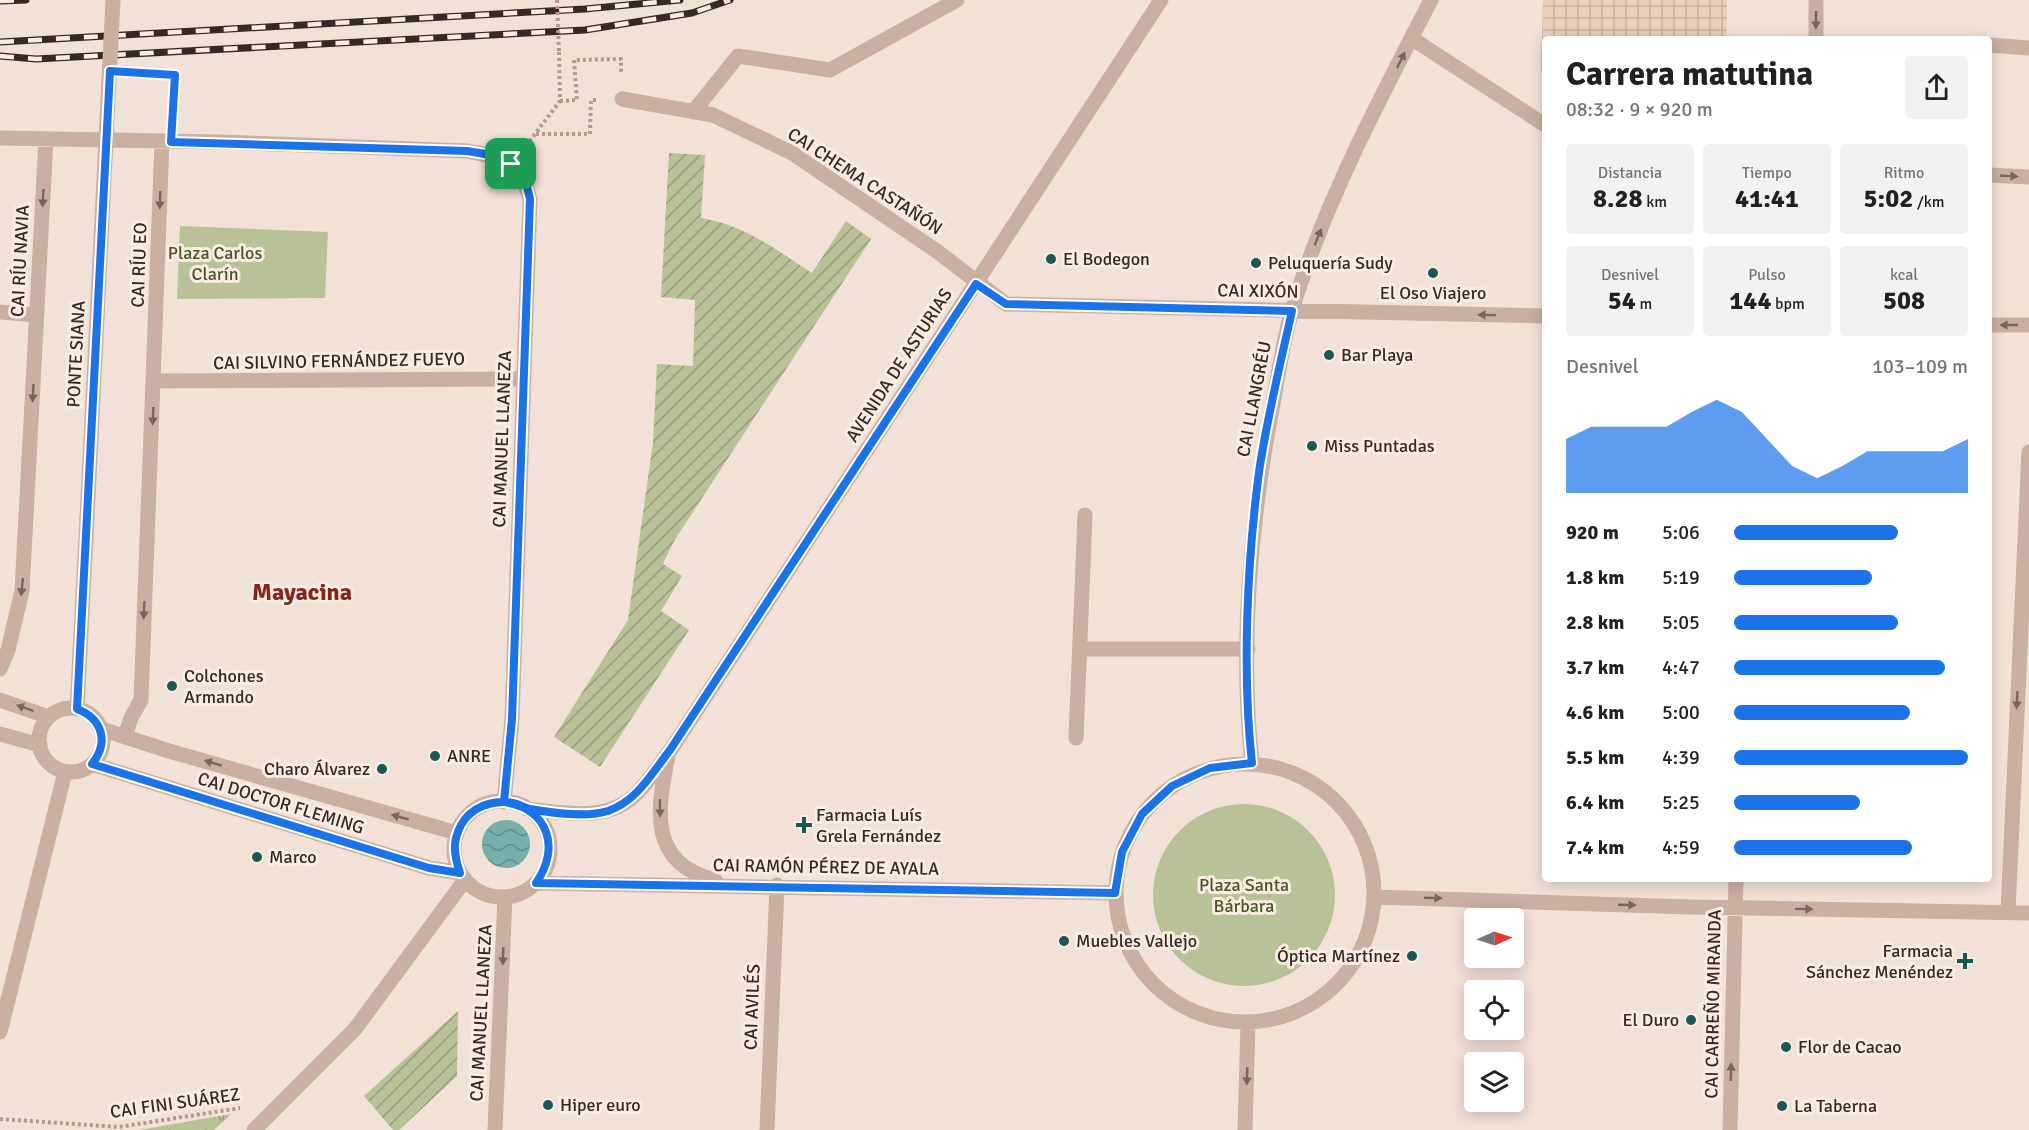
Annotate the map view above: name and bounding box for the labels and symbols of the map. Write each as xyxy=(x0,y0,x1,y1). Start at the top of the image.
one-way arrow xyxy=(1811,10,1821,29)
one-way arrow xyxy=(1396,51,1405,68)
street label: CAI CHEMA CASTAÑÓN xyxy=(783,123,947,239)
pin xyxy=(485,138,536,189)
one-way arrow xyxy=(2000,172,2019,181)
one-way arrow xyxy=(38,188,47,207)
one-way arrow xyxy=(155,190,165,209)
street label: CAI RÍU NAVIA xyxy=(6,204,34,318)
street label: CAI RÍU EO xyxy=(127,222,151,308)
one-way arrow xyxy=(1313,227,1323,245)
park label: Plaza Carlos Clarín xyxy=(168,242,262,285)
place label: El Bodegon xyxy=(1063,248,1150,270)
marker: El Bodegon xyxy=(1044,252,1058,266)
place label: Peluquería Sudy xyxy=(1268,252,1393,274)
marker: Peluquería Sudy xyxy=(1249,256,1263,270)
marker: El Oso Viajero xyxy=(1426,266,1440,280)
street label: CAI XIXÓN xyxy=(1217,279,1299,303)
place label: El Oso Viajero xyxy=(1380,282,1486,304)
street label: AVENIDA DE ASTURIAS xyxy=(841,284,957,446)
street label: PONTE SIANA xyxy=(62,300,90,408)
one-way arrow xyxy=(1477,310,1496,320)
one-way arrow xyxy=(1999,320,2018,330)
street label: CAI LLANGRÉU xyxy=(1232,339,1276,459)
place label: Bar Playa xyxy=(1341,344,1413,366)
street label: CAI SILVINO FERNÁNDEZ FUEYO xyxy=(213,348,465,374)
marker: Bar Playa xyxy=(1322,348,1336,362)
street label: CAI MANUEL LLANEZA xyxy=(488,350,516,528)
one-way arrow xyxy=(28,383,37,402)
one-way arrow xyxy=(148,406,157,425)
place label: Miss Puntadas xyxy=(1324,435,1435,457)
marker: Miss Puntadas xyxy=(1305,439,1319,453)
district label: Mayacina xyxy=(252,577,352,607)
one-way arrow xyxy=(17,578,27,597)
one-way arrow xyxy=(140,601,149,620)
place label: Colchones Armando xyxy=(184,665,264,708)
marker: Colchones Armando xyxy=(165,679,179,693)
one-way arrow xyxy=(2013,690,2022,709)
one-way arrow xyxy=(15,703,33,713)
place label: ANRE xyxy=(447,745,491,767)
marker: ANRE xyxy=(428,749,442,763)
one-way arrow xyxy=(204,758,222,767)
place label: Charo Álvarez xyxy=(264,758,370,780)
marker: Charo Álvarez xyxy=(375,762,389,776)
street label: CAI DOCTOR FLEMING xyxy=(195,767,367,839)
one-way arrow xyxy=(655,799,665,818)
place label: Farmacia Luís Grela Fernández xyxy=(816,804,941,847)
one-way arrow xyxy=(391,811,410,821)
marker: Farmacia Luís Grela Fernández xyxy=(797,818,811,832)
place label: Marco xyxy=(269,846,317,868)
marker: Marco xyxy=(250,850,264,864)
street label: CAI RAMÓN PÉREZ DE AYALA xyxy=(713,854,939,880)
park label: Plaza Santa Bárbara xyxy=(1199,874,1289,917)
one-way arrow xyxy=(1423,894,1442,903)
one-way arrow xyxy=(1618,901,1637,910)
one-way arrow xyxy=(1794,905,1813,914)
north arrow xyxy=(1464,908,1524,968)
street label: CAI CARREÑO MIRANDA xyxy=(1700,909,1726,1099)
street label: CAI MANUEL LLANEZA xyxy=(465,924,497,1102)
place label: Muebles Vallejo xyxy=(1076,930,1197,952)
marker: Muebles Vallejo xyxy=(1057,934,1071,948)
place label: Farmacia Sánchez Menéndez xyxy=(1806,940,1953,983)
place label: Óptica Martínez xyxy=(1277,945,1400,967)
one-way arrow xyxy=(499,946,508,965)
marker: Óptica Martínez xyxy=(1405,949,1419,963)
marker: Farmacia Sánchez Menéndez xyxy=(1958,954,1972,968)
street label: CAI AVILÉS xyxy=(740,964,764,1050)
place label: El Duro xyxy=(1622,1009,1679,1031)
marker: El Duro xyxy=(1684,1013,1698,1027)
place label: Flor de Cacao xyxy=(1798,1036,1902,1058)
marker: Flor de Cacao xyxy=(1779,1040,1793,1054)
one-way arrow xyxy=(1727,1062,1736,1081)
one-way arrow xyxy=(1242,1067,1251,1086)
street label: CAI FINI SUÁREZ xyxy=(109,1083,241,1123)
place label: Hiper euro xyxy=(560,1094,641,1116)
place label: La Taberna xyxy=(1794,1095,1877,1117)
marker: Hiper euro xyxy=(541,1098,555,1112)
marker: La Taberna xyxy=(1775,1099,1789,1113)

